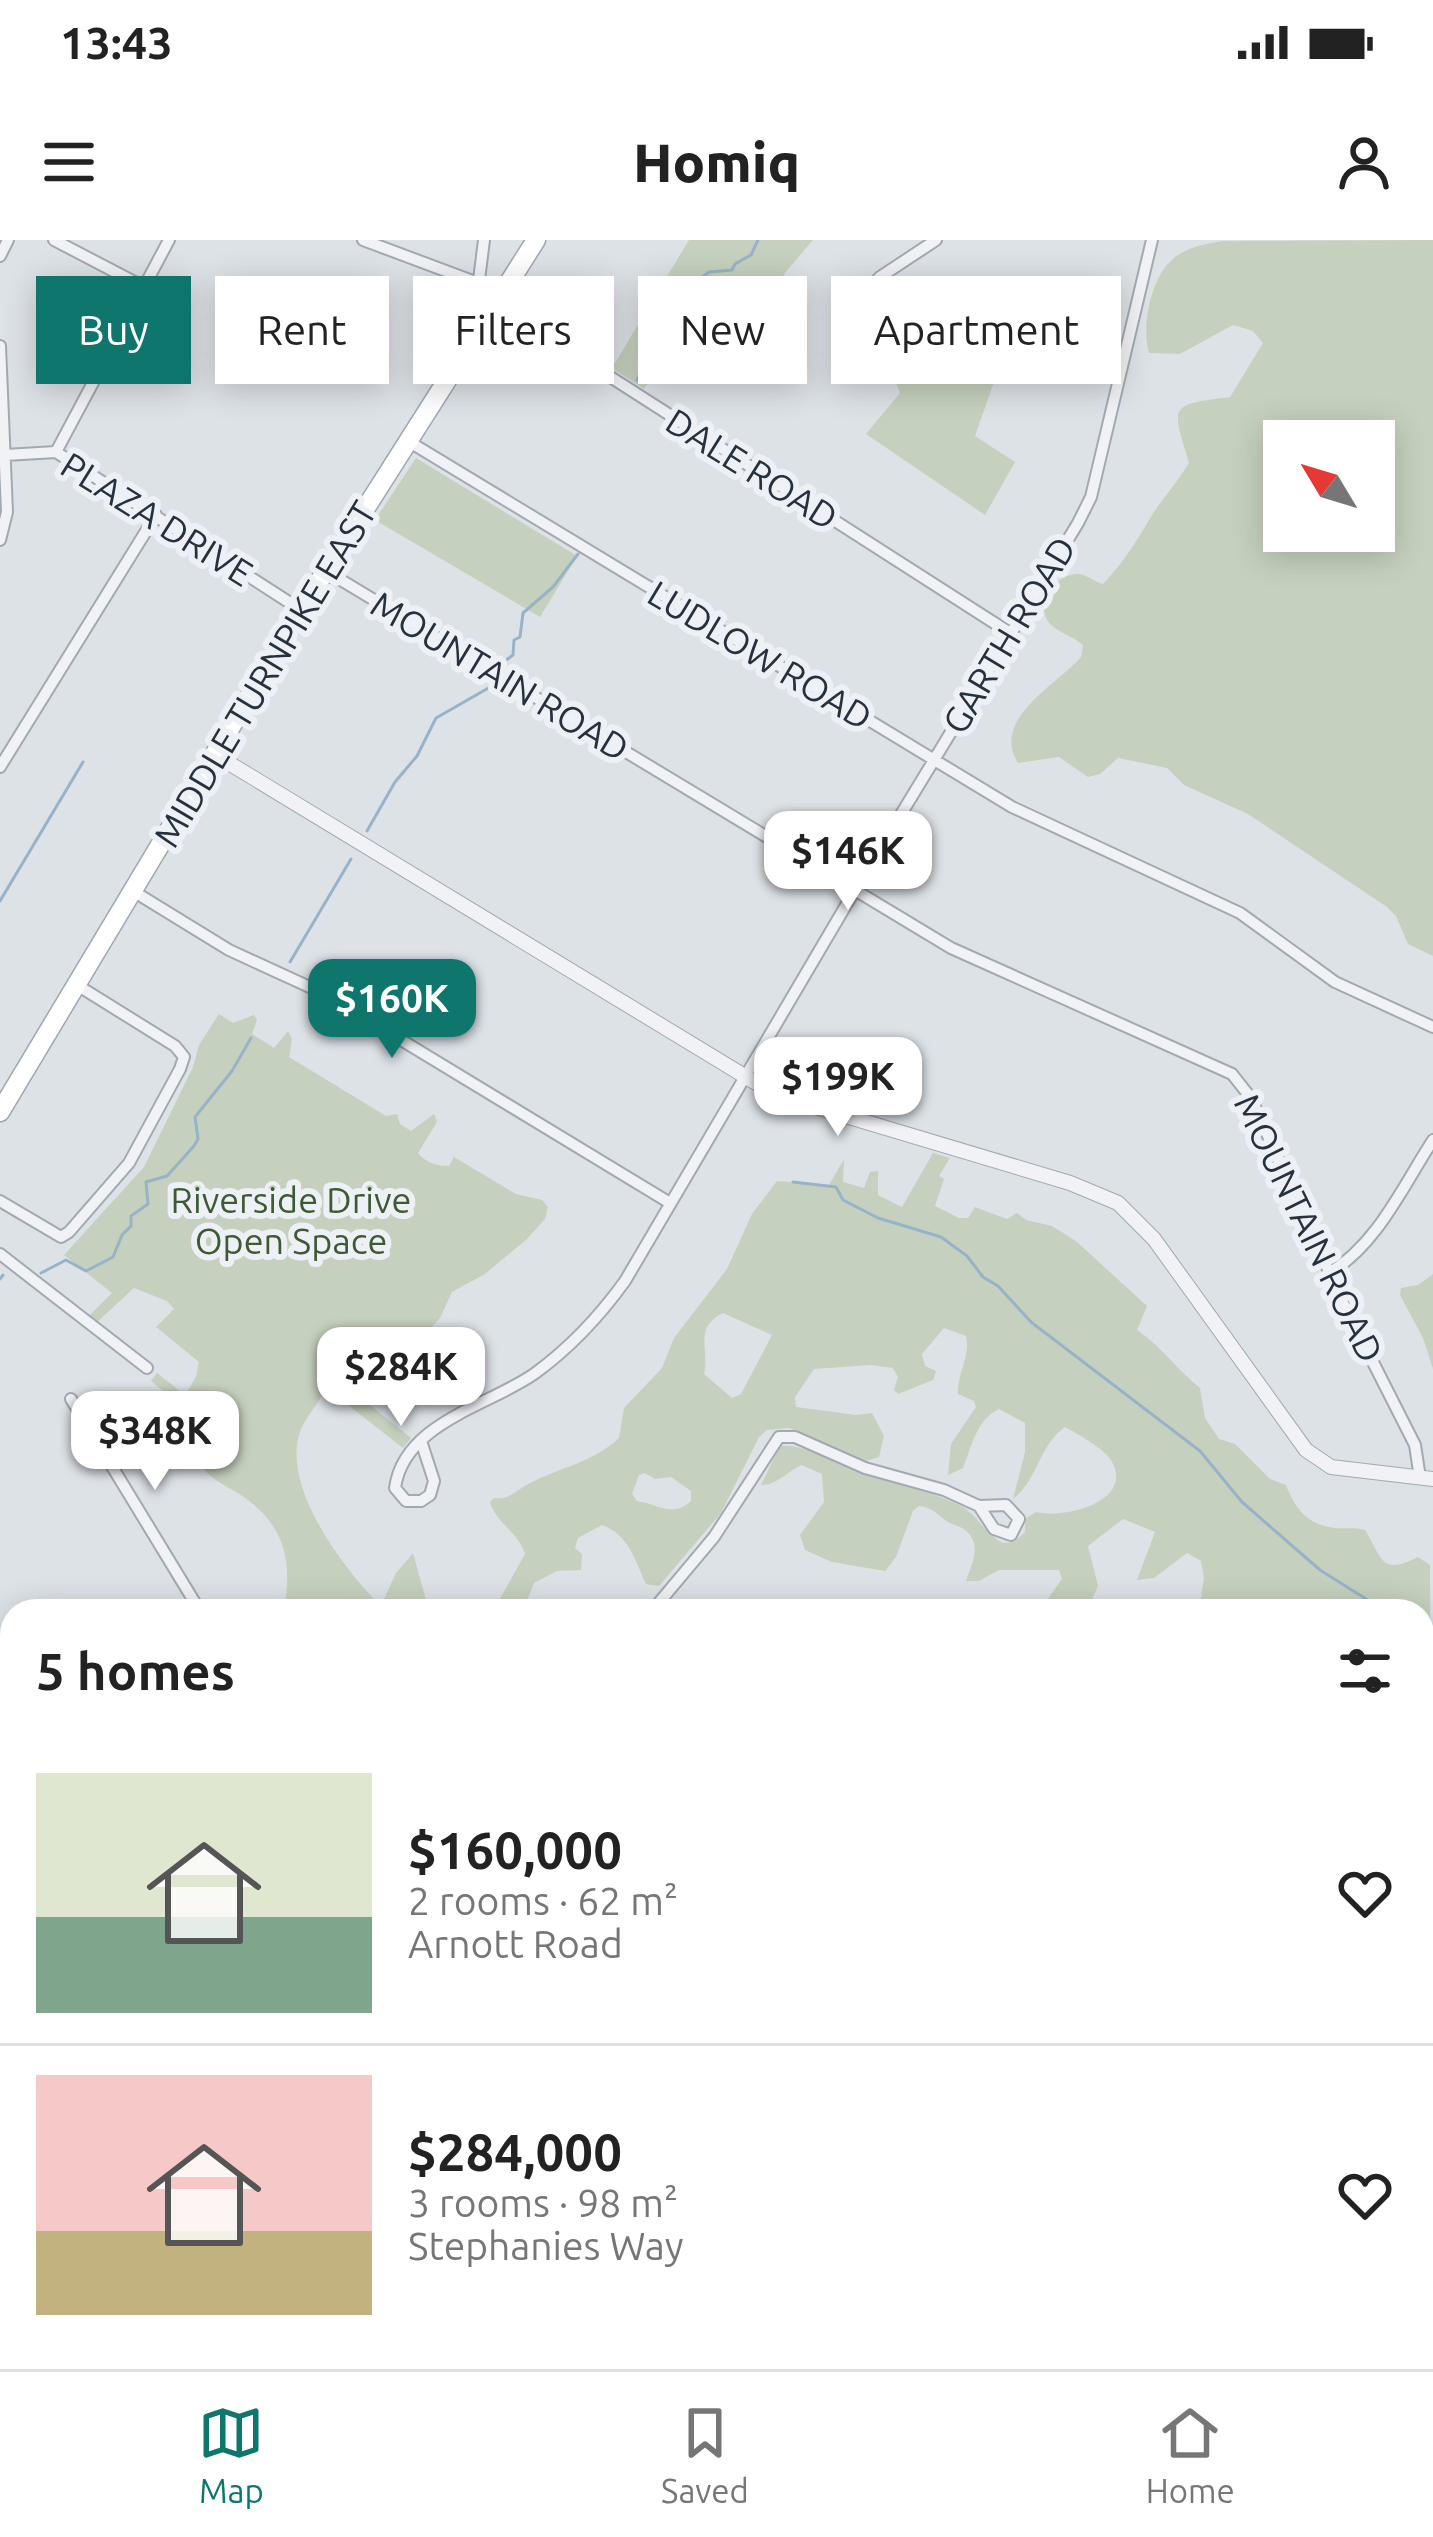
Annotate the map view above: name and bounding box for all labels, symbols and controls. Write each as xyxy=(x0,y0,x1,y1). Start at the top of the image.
text: 13:43 xyxy=(60,17,173,68)
icon: menu xyxy=(36,129,102,195)
icon: person xyxy=(1331,129,1397,195)
text: Homiq xyxy=(633,132,800,192)
chip: Buy xyxy=(36,276,191,384)
chip: Rent xyxy=(215,276,389,384)
chip: Filters xyxy=(413,276,614,384)
chip: New xyxy=(638,276,807,384)
chip: Apartment xyxy=(831,276,1121,384)
street label: DALE ROAD xyxy=(659,400,845,537)
north arrow xyxy=(1263,420,1395,552)
map controls xyxy=(1263,420,1395,552)
street label: PLAZA DRIVE xyxy=(54,444,260,594)
street label: MIDDLE TURNPIKE EAST xyxy=(145,494,384,854)
street label: GARTH ROAD xyxy=(934,529,1083,740)
street label: LUDLOW ROAD xyxy=(641,572,879,737)
street label: MOUNTAIN ROAD xyxy=(364,583,636,769)
pin: $146K xyxy=(764,811,932,913)
text: $146K xyxy=(791,828,905,871)
pin: $160K xyxy=(308,959,476,1061)
text: $160K xyxy=(335,976,449,1019)
pin: $199K xyxy=(754,1037,922,1139)
text: $199K xyxy=(781,1054,895,1097)
street label: MOUNTAIN ROAD xyxy=(1227,1087,1392,1368)
park label: Riverside Drive Open Space xyxy=(171,1179,411,1261)
pin: $284K xyxy=(317,1327,485,1429)
text: $284K xyxy=(344,1344,458,1387)
pin: $348K xyxy=(71,1391,239,1493)
text: $348K xyxy=(98,1408,212,1451)
icon: filters xyxy=(1332,1638,1398,1704)
text: 5 homes xyxy=(36,1642,235,1700)
icon: home xyxy=(132,1821,276,1965)
text: $160,000 xyxy=(408,1821,622,1879)
icon: heart xyxy=(1332,1860,1398,1926)
text: 2 rooms · 62 m² xyxy=(408,1879,678,1922)
text: Arnott Road xyxy=(408,1922,623,1965)
icon: home xyxy=(132,2123,276,2267)
text: $284,000 xyxy=(408,2123,622,2181)
icon: heart xyxy=(1332,2162,1398,2228)
text: 3 rooms · 98 m² xyxy=(408,2181,678,2224)
text: Stephanies Way xyxy=(408,2224,684,2267)
tab: Map xyxy=(198,2400,264,2509)
tab: Saved xyxy=(661,2400,749,2509)
tab: Home xyxy=(1146,2400,1235,2509)

